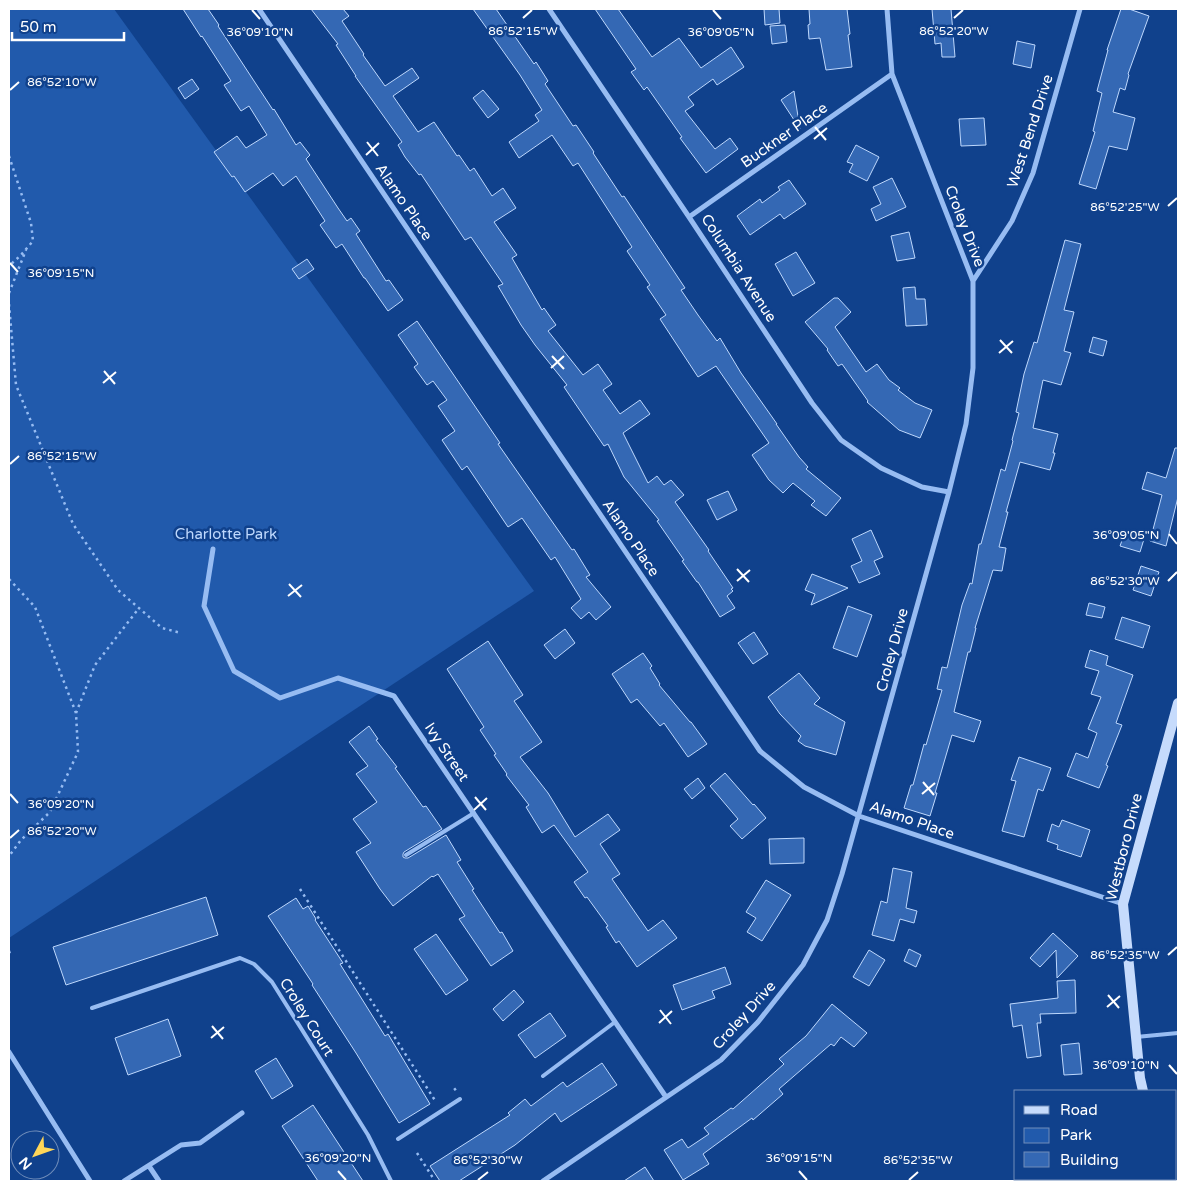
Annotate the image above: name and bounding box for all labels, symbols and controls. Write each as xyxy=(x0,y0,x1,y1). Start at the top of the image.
scale bar xyxy=(12,10,125,42)
text: 50 m xyxy=(20,18,57,36)
text: 86°52'15"W xyxy=(488,24,558,38)
text: 86°52'20"W xyxy=(919,24,989,38)
text: 36°09'10"N xyxy=(227,25,293,39)
text: 36°09'05"N xyxy=(688,25,754,39)
street label: West Bend Drive xyxy=(1003,72,1057,190)
text: 86°52'10"W xyxy=(27,75,97,89)
street label: Buckner Place xyxy=(737,99,831,171)
street label: Alamo Place xyxy=(372,160,436,244)
street label: Croley Drive xyxy=(941,183,989,269)
text: 86°52'25"W xyxy=(1090,200,1160,214)
street label: Columbia Avenue xyxy=(697,211,781,325)
text: 36°09'15"N xyxy=(28,266,94,280)
text: 86°52'15"W xyxy=(27,449,97,463)
street label: Alamo Place xyxy=(599,496,663,580)
park label: Charlotte Park xyxy=(175,525,277,543)
text: 36°09'05"N xyxy=(1093,528,1159,542)
text: 86°52'30"W xyxy=(1090,574,1160,588)
street label: Croley Drive xyxy=(872,606,912,694)
street label: Ivy Street xyxy=(421,719,473,785)
street label: Westboro Drive xyxy=(1102,791,1146,903)
text: 36°09'20"N xyxy=(28,797,94,811)
street label: Alamo Place xyxy=(867,797,957,843)
text: 86°52'20"W xyxy=(27,824,97,838)
text: 86°52'35"W xyxy=(1090,948,1160,962)
street label: Croley Court xyxy=(276,974,338,1060)
street label: Croley Drive xyxy=(709,977,779,1053)
text: 36°09'10"N xyxy=(1093,1058,1159,1072)
legend xyxy=(1014,1090,1177,1180)
text: Road xyxy=(1060,1101,1098,1119)
text: Park xyxy=(1060,1126,1092,1144)
north arrow xyxy=(10,1130,60,1180)
text: 36°09'20"N xyxy=(305,1151,371,1165)
text: 36°09'15"N xyxy=(766,1151,832,1165)
text: Building xyxy=(1060,1151,1119,1169)
text: N xyxy=(15,1153,36,1173)
text: 86°52'30"W xyxy=(453,1153,523,1167)
text: 86°52'35"W xyxy=(883,1153,953,1167)

